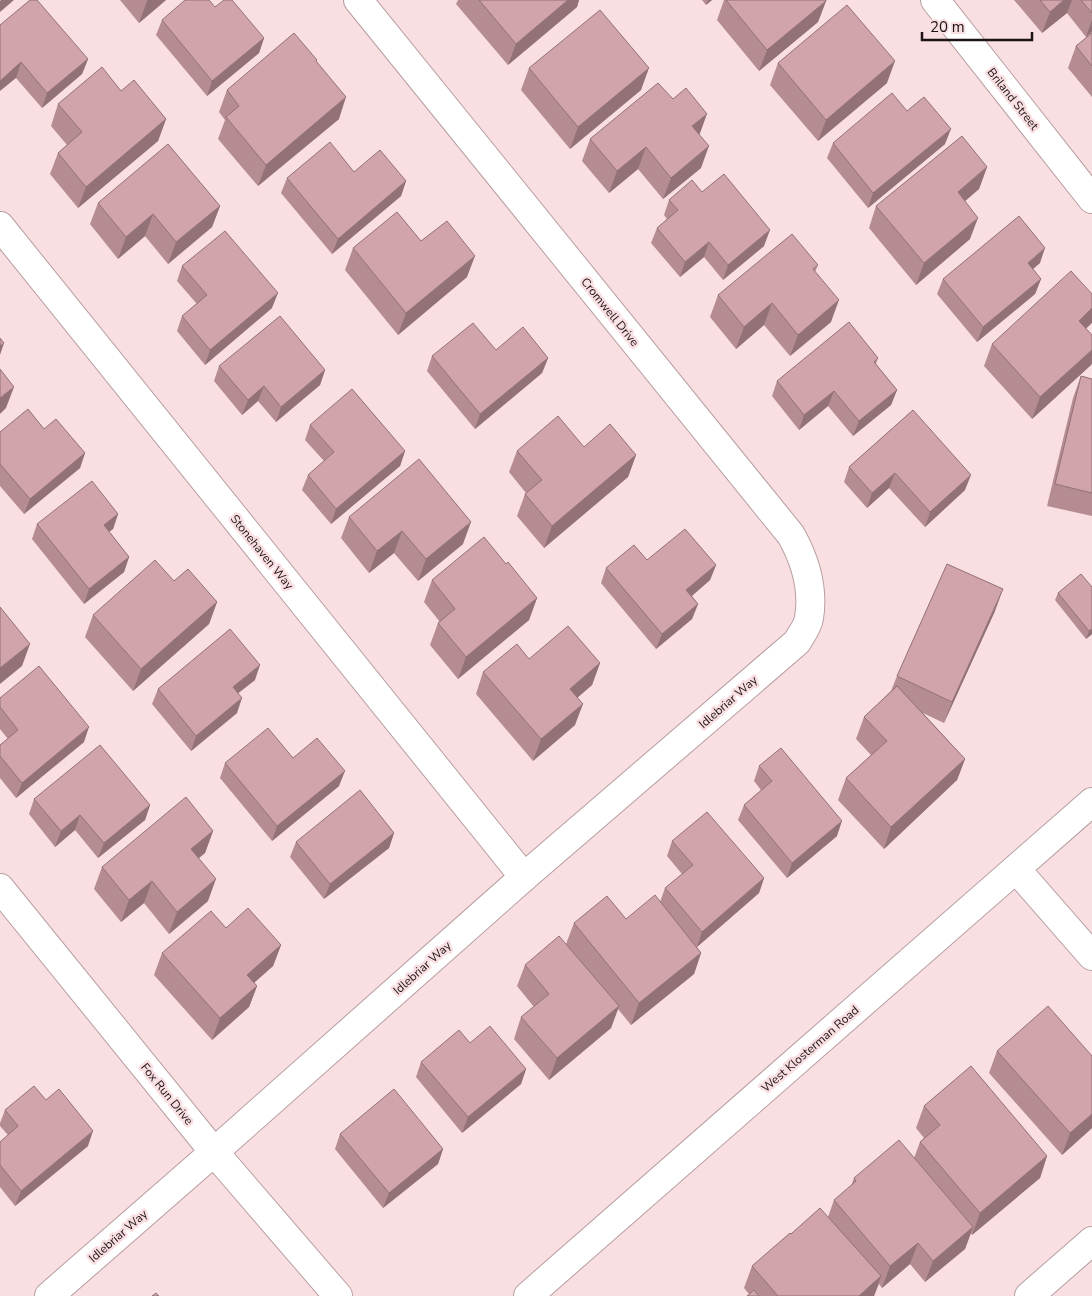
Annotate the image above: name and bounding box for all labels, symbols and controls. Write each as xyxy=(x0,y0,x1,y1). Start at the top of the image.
scale bar xyxy=(922,10,1032,42)
text: 20 m xyxy=(930,17,965,37)
street label: Briland Street xyxy=(984,65,1043,134)
street label: Cromwell Drive xyxy=(577,274,643,350)
street label: Stonehaven Way xyxy=(227,511,298,593)
street label: Idlebriar Way xyxy=(695,672,761,732)
street label: Idlebriar Way xyxy=(390,937,455,998)
street label: West Klosterman Road xyxy=(758,1002,862,1096)
street label: Fox Run Drive xyxy=(137,1060,197,1128)
street label: Idlebriar Way xyxy=(85,1206,151,1266)

